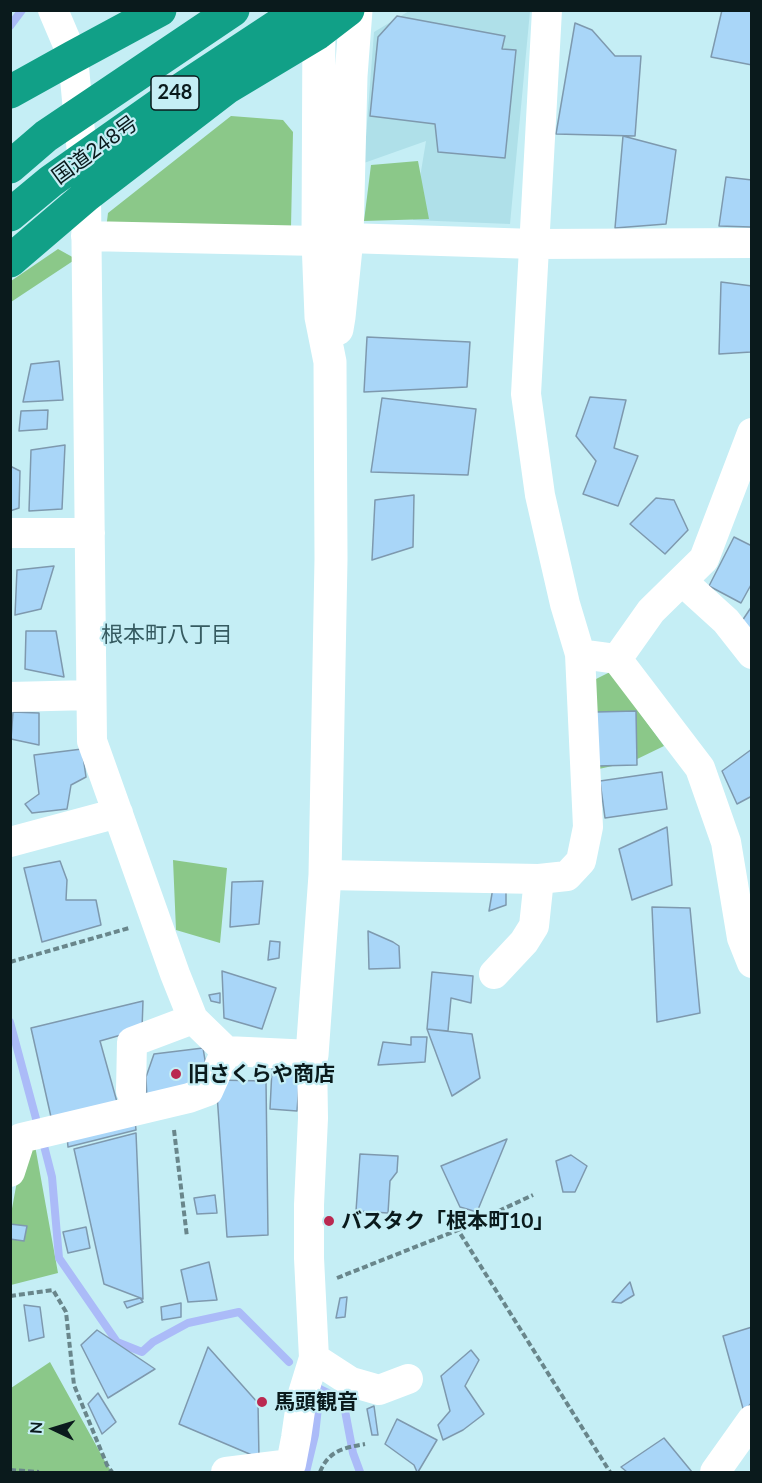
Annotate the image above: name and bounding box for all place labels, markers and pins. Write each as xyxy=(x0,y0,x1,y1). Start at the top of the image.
place label: 旧さくらや商店 xyxy=(188,1061,335,1087)
marker: 旧さくらや商店 xyxy=(169,1067,183,1081)
place label: バスタク「根本町10」 xyxy=(341,1208,554,1234)
marker: バスタク「根本町10」 xyxy=(322,1214,336,1228)
place label: 馬頭観音 xyxy=(274,1389,358,1415)
marker: 馬頭観音 xyxy=(255,1395,269,1409)

